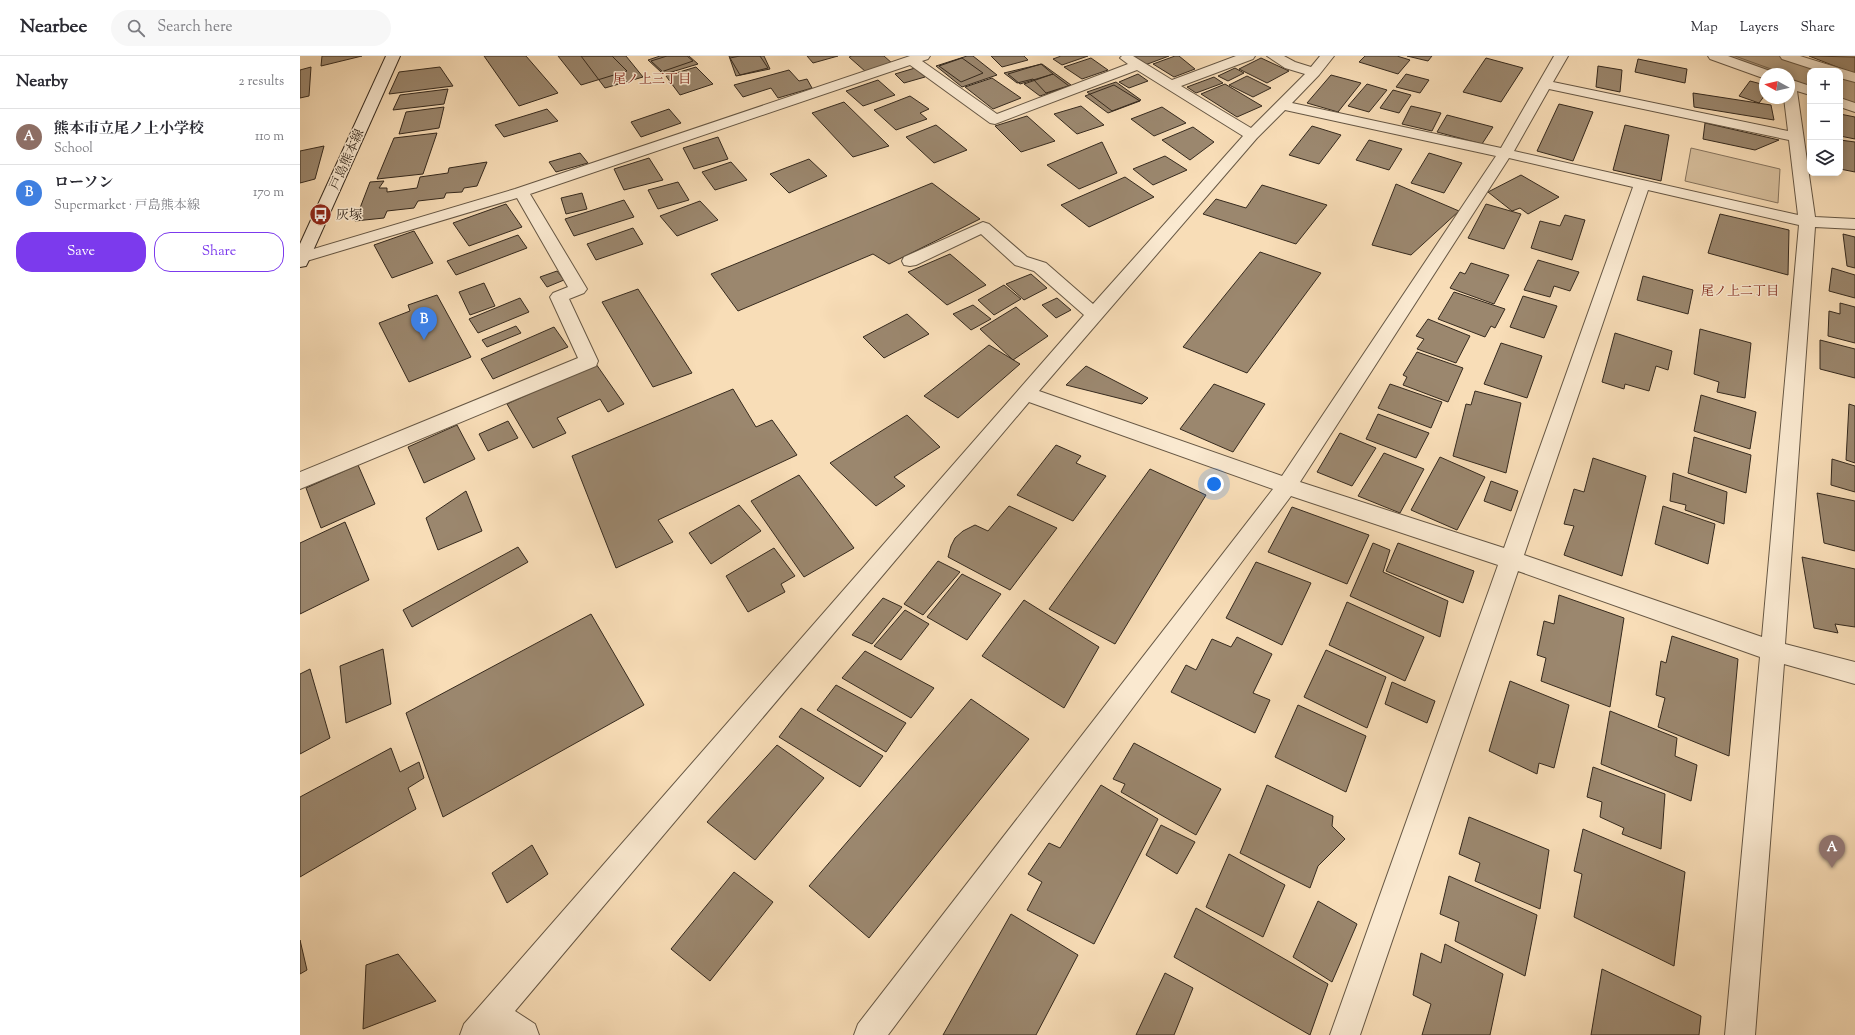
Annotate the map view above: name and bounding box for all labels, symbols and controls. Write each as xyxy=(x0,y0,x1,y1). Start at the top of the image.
search box xyxy=(111,10,391,46)
text: Nearbee xyxy=(20,14,87,41)
icon: search xyxy=(125,17,147,39)
text: Search here xyxy=(157,17,233,38)
text: Map xyxy=(1691,18,1718,38)
text: Layers xyxy=(1740,18,1778,38)
text: Share xyxy=(1800,18,1835,38)
north arrow xyxy=(1759,68,1795,104)
map controls xyxy=(1807,68,1843,176)
button: + xyxy=(1807,68,1843,104)
text: Nearby xyxy=(16,70,68,94)
district label: 尾ノ上三丁目 xyxy=(613,71,691,89)
text: 2 results xyxy=(239,73,284,91)
button: − xyxy=(1807,104,1843,140)
text: 熊本市立尾ノ上小学校 xyxy=(54,119,204,140)
street label: 戸島熊本線 xyxy=(326,126,369,193)
text: A xyxy=(24,128,34,146)
text: 110 m xyxy=(255,128,284,146)
text: School xyxy=(54,140,93,158)
button: layers xyxy=(1807,140,1843,176)
text: ローソン xyxy=(54,173,113,194)
text: B xyxy=(25,184,33,202)
text: 170 m xyxy=(253,184,284,202)
text: Supermarket · 戸島熊本線 xyxy=(54,197,200,215)
bus stop icon: 灰塚 xyxy=(308,201,334,227)
place label: 灰塚 xyxy=(336,207,362,225)
button: Save xyxy=(16,232,146,272)
button: Share xyxy=(154,232,284,272)
district label: 尾ノ上二丁目 xyxy=(1701,283,1779,301)
pin: B xyxy=(411,307,437,340)
your location xyxy=(1204,474,1224,494)
pin: A xyxy=(1819,835,1845,868)

